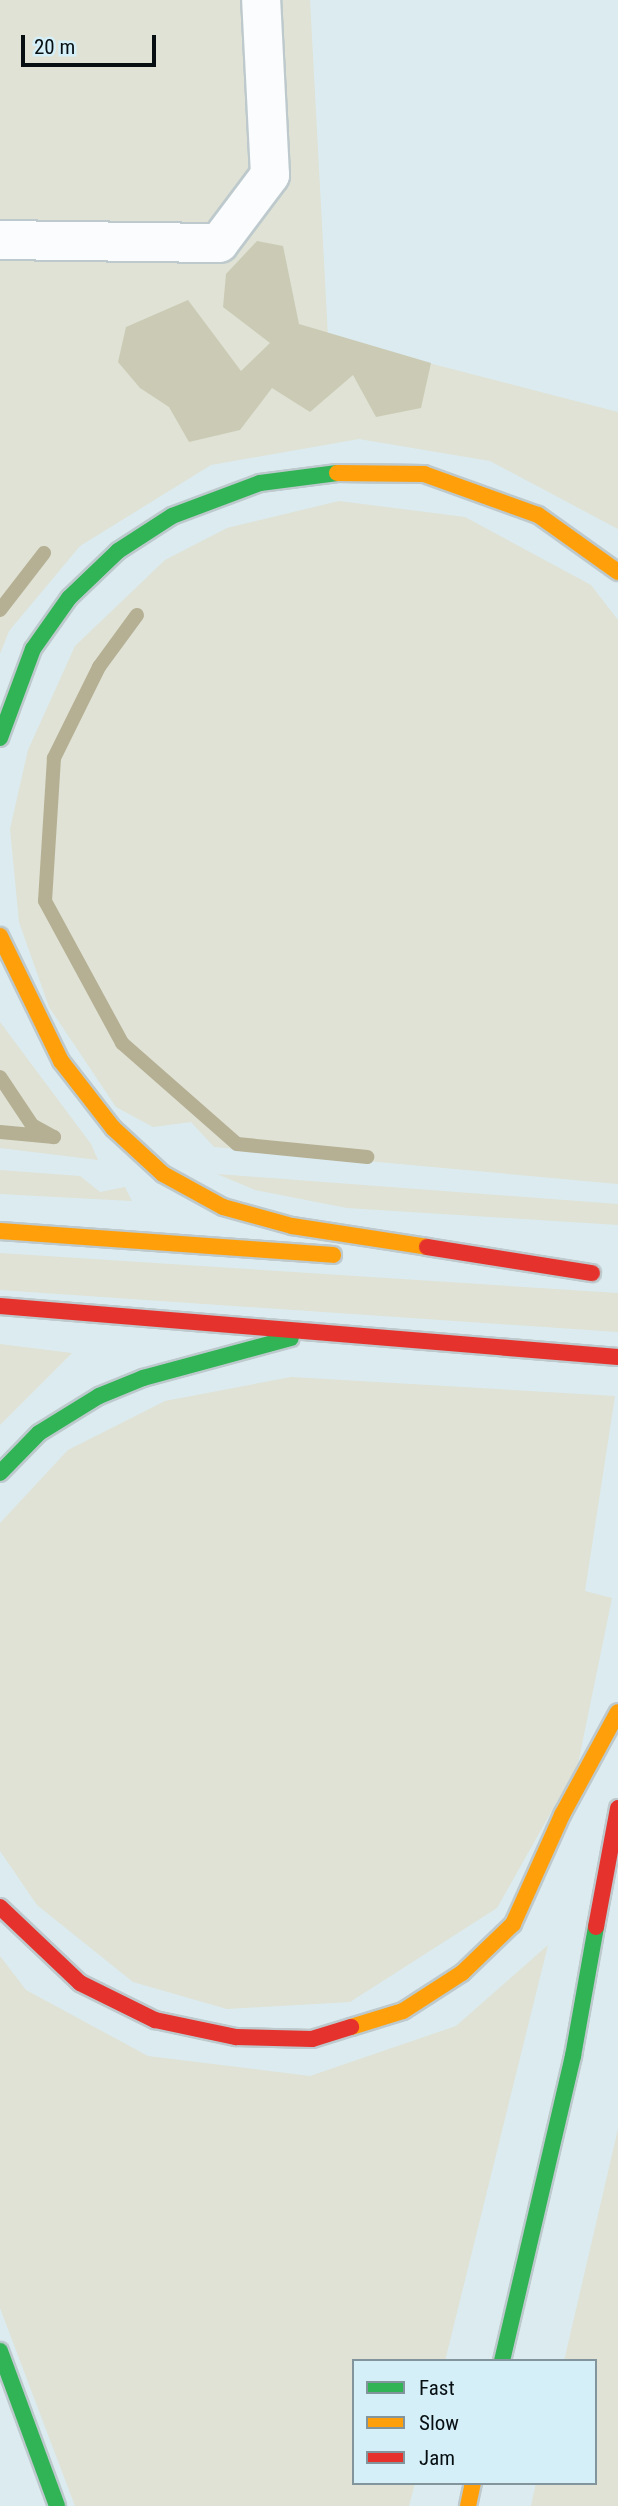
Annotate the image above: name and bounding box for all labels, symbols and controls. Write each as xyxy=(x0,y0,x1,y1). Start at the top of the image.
scale bar xyxy=(24,21,159,65)
text: 20 m xyxy=(34,35,75,59)
legend xyxy=(352,2359,597,2485)
text: Fast xyxy=(419,2376,455,2400)
text: Slow xyxy=(419,2411,459,2435)
text: Jam xyxy=(419,2446,455,2470)

